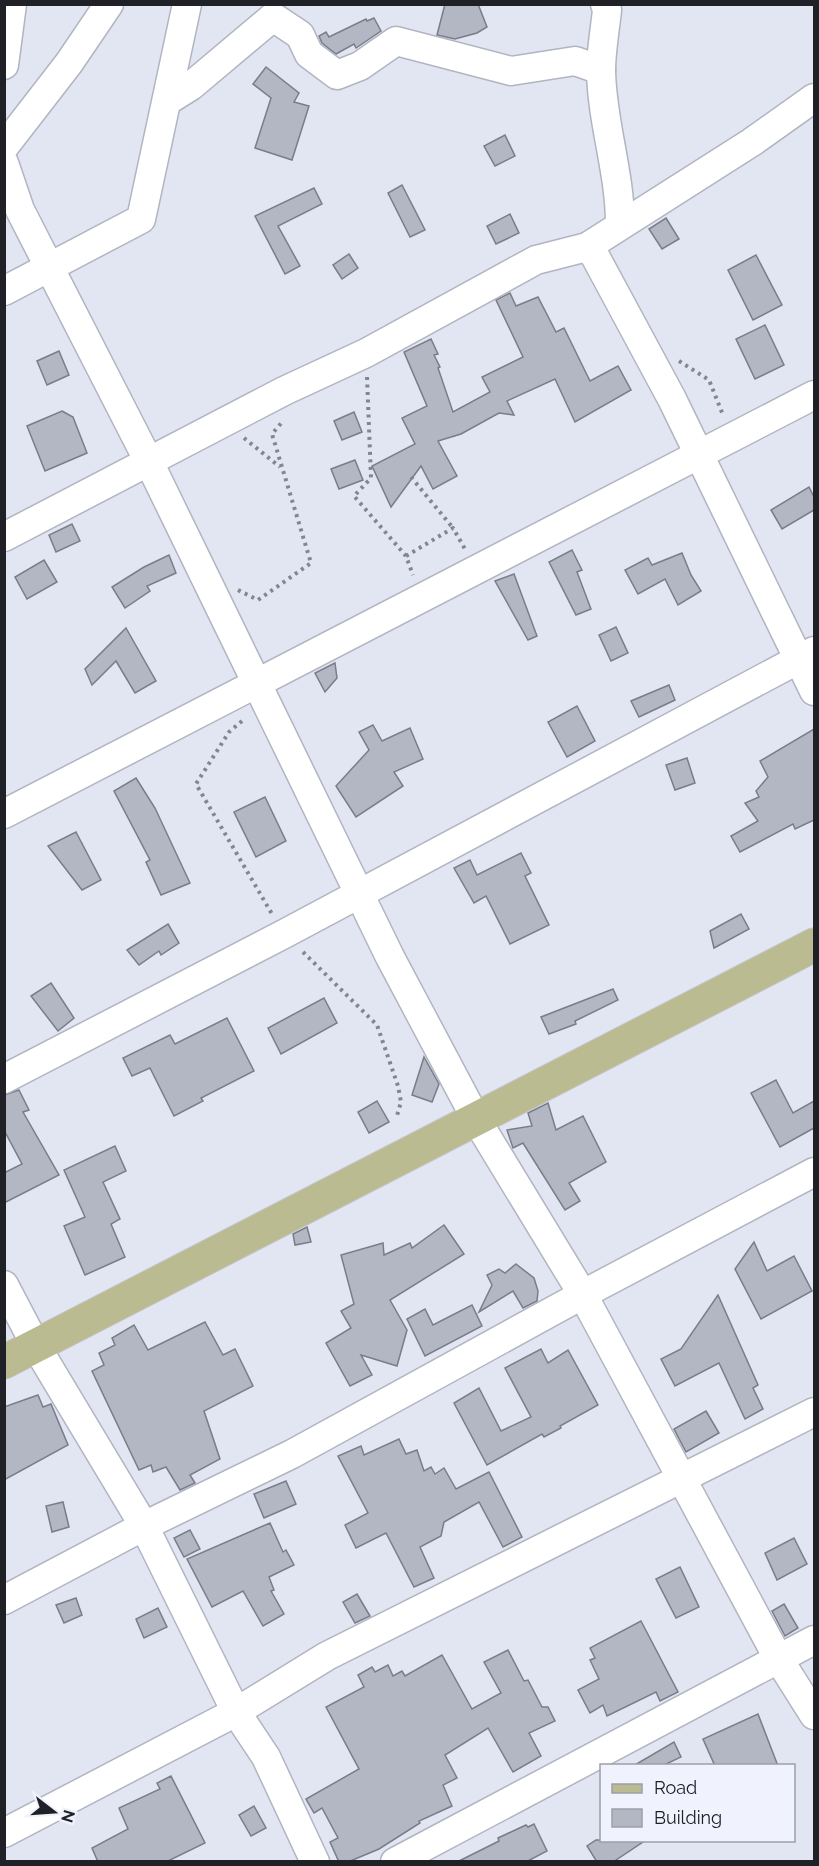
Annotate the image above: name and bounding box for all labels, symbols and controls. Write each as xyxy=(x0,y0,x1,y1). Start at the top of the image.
legend xyxy=(600,1764,795,1842)
text: Road xyxy=(654,1777,697,1798)
north arrow xyxy=(24,1782,84,1842)
text: Building xyxy=(654,1807,722,1828)
text: N xyxy=(57,1808,79,1825)

